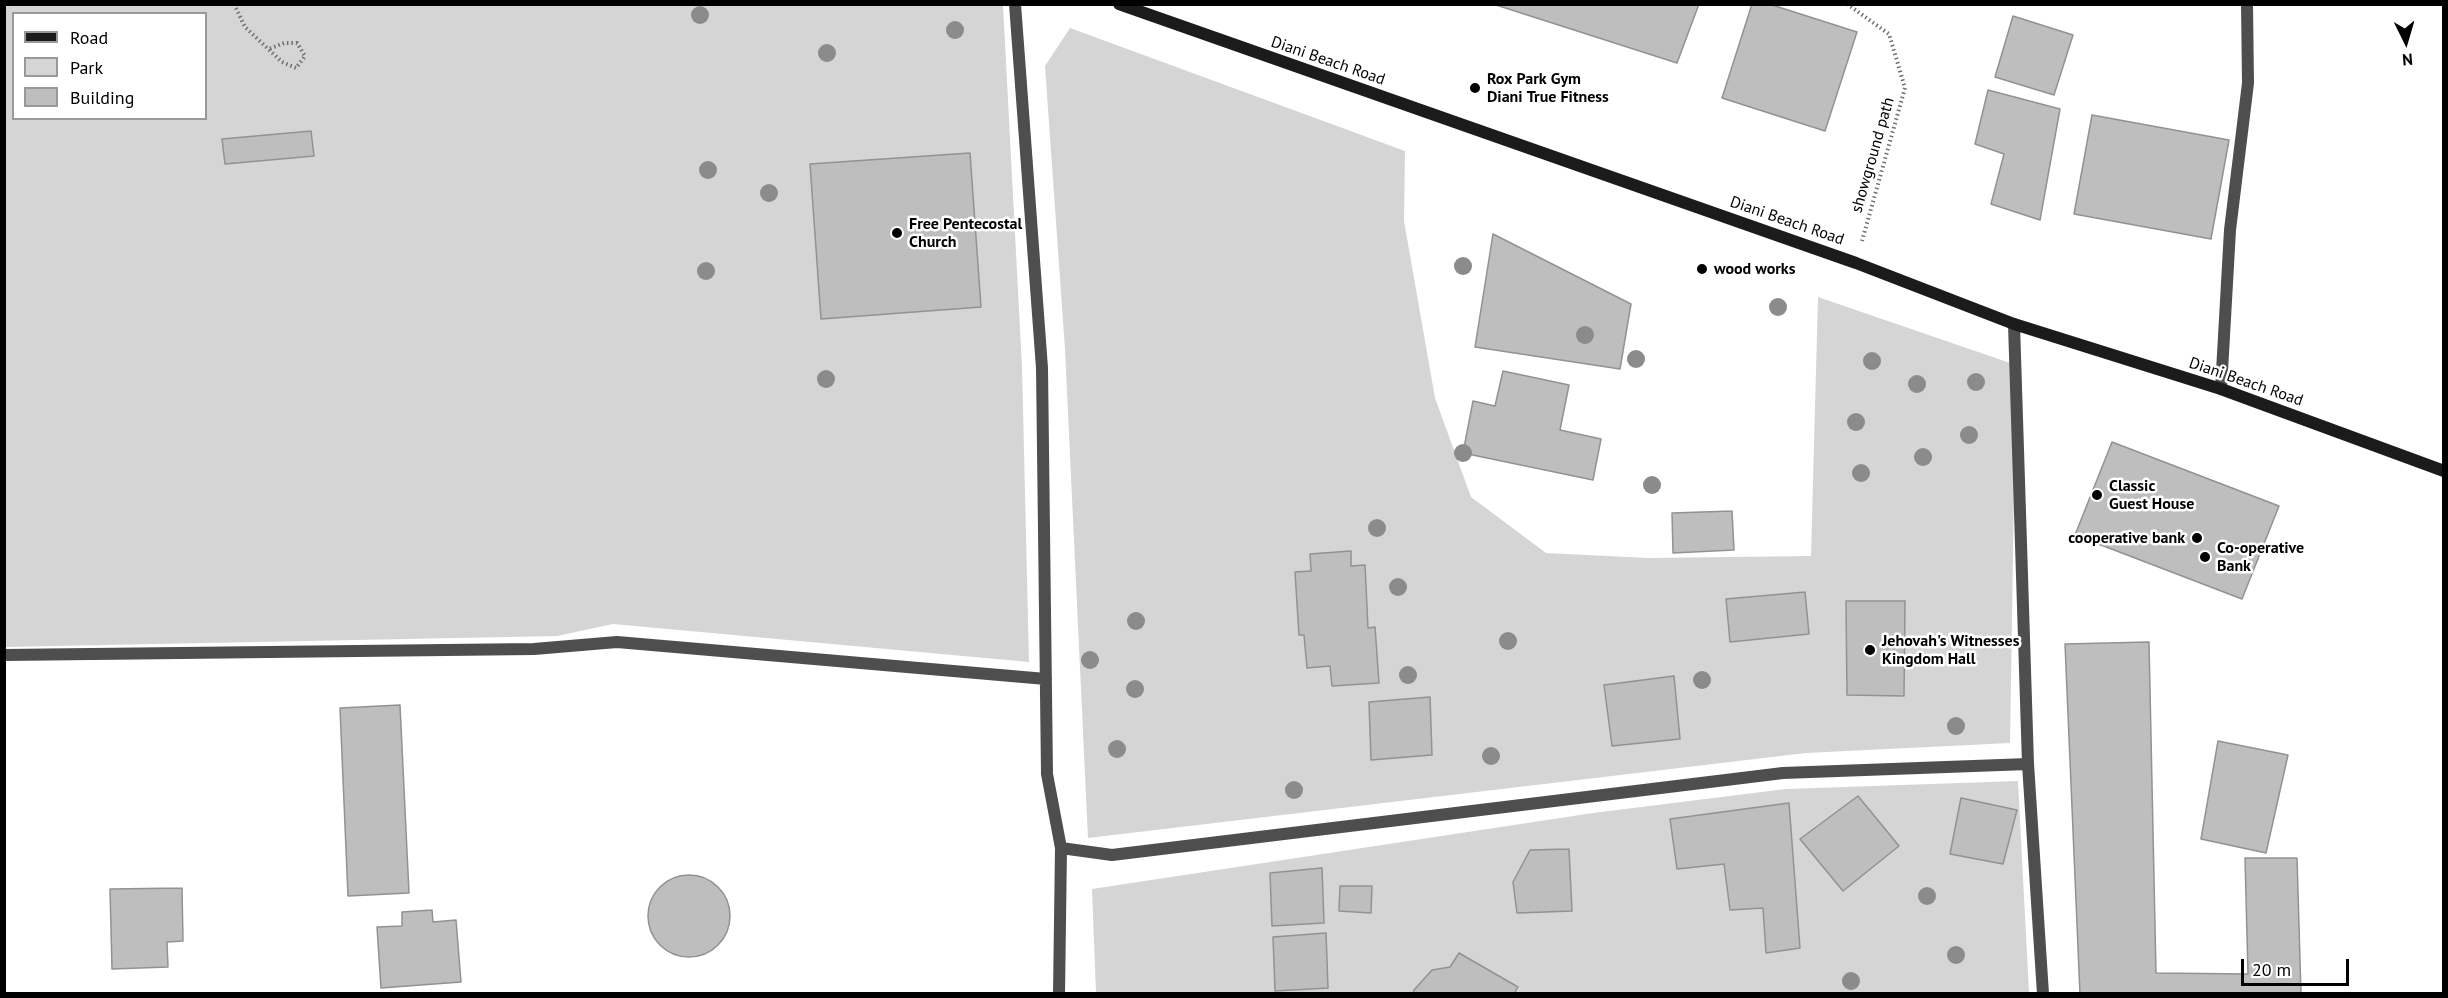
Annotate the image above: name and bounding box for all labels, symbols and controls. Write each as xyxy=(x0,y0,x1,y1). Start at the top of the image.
legend xyxy=(12,12,207,120)
north arrow xyxy=(2376,12,2436,72)
text: Road xyxy=(70,26,108,49)
street label: Diani Beach Road xyxy=(1268,32,1388,90)
text: N xyxy=(2401,50,2414,70)
text: Park xyxy=(70,56,103,79)
place label: Rox Park Gym Diani True Fitness xyxy=(1487,69,1609,107)
marker: Rox Park Gym Diani True Fitness xyxy=(1468,81,1482,95)
text: Building xyxy=(70,86,134,109)
street label: showground path xyxy=(1847,95,1899,215)
street label: Diani Beach Road xyxy=(1727,192,1847,250)
place label: Free Pentecostal Church xyxy=(909,214,1022,252)
marker: Free Pentecostal Church xyxy=(890,226,904,240)
place label: wood works xyxy=(1714,259,1795,279)
marker: wood works xyxy=(1695,262,1709,276)
street label: Diani Beach Road xyxy=(2186,353,2306,411)
place label: Classic Guest House xyxy=(2109,476,2194,514)
marker: Classic Guest House xyxy=(2090,488,2104,502)
place label: cooperative bank xyxy=(2068,528,2185,548)
marker: cooperative bank xyxy=(2190,531,2204,545)
place label: Co-operative Bank xyxy=(2217,538,2304,576)
marker: Co-operative Bank xyxy=(2198,550,2212,564)
place label: Jehovah's Witnesses Kingdom Hall xyxy=(1882,631,2019,669)
marker: Jehovah's Witnesses Kingdom Hall xyxy=(1863,643,1877,657)
scale bar xyxy=(2244,947,2352,985)
text: 20 m xyxy=(2252,958,2291,981)

